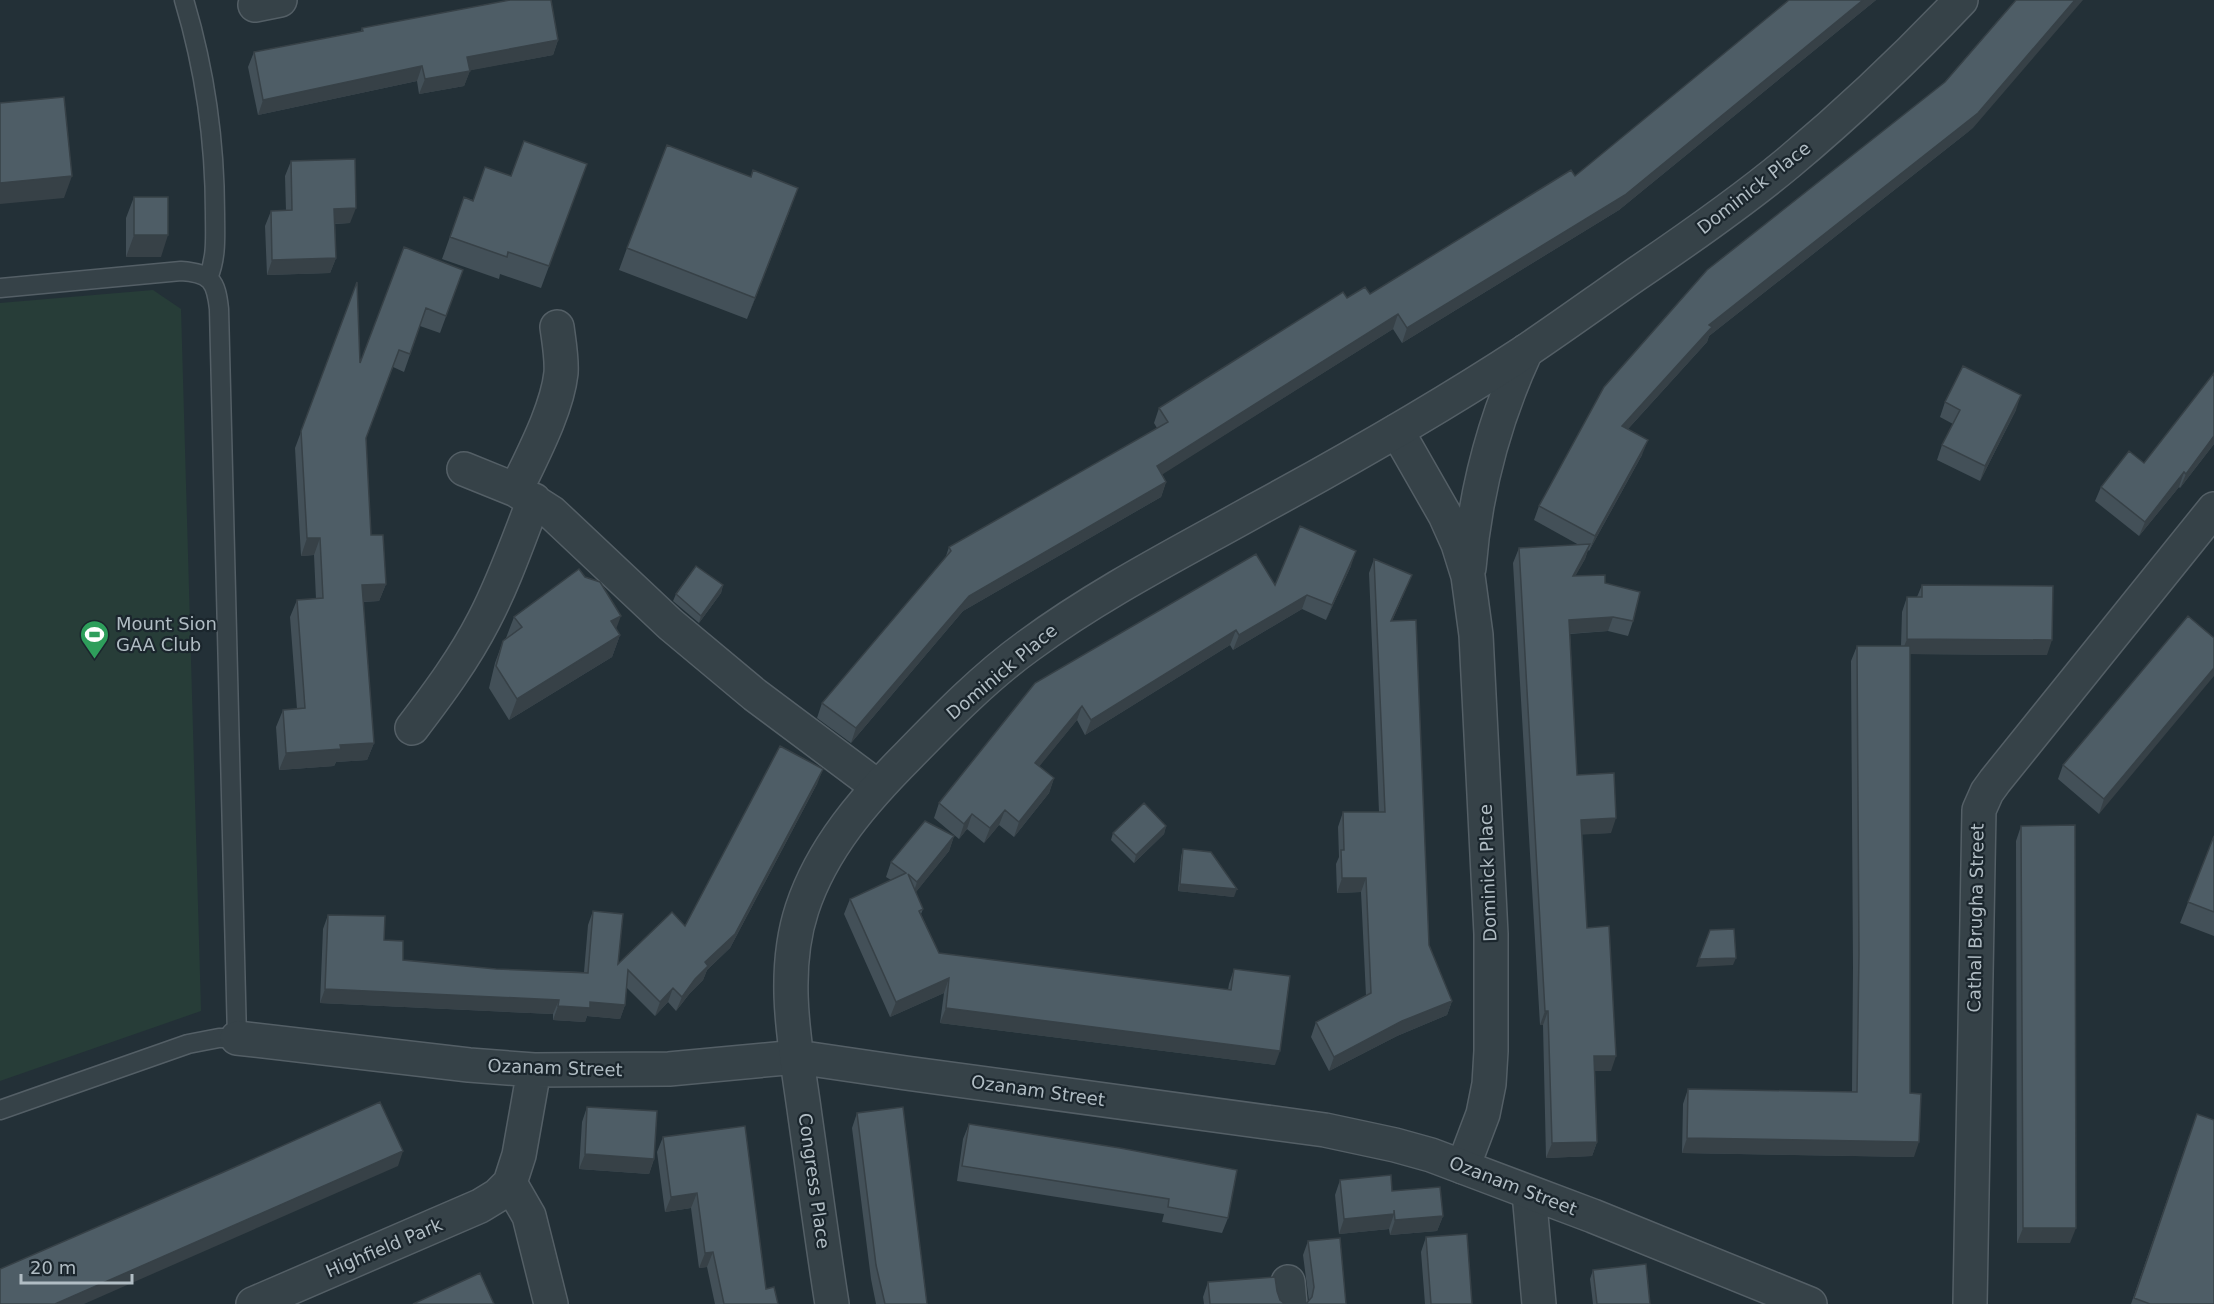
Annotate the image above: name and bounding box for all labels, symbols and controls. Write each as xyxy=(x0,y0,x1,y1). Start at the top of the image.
street label: Dominick Place xyxy=(1693,137,1814,238)
place label: Mount Sion GAA Club xyxy=(116,613,217,655)
sports icon: Mount Sion GAA Club xyxy=(79,618,111,660)
street label: Dominick Place xyxy=(942,619,1061,724)
street label: Dominick Place xyxy=(1475,804,1500,942)
street label: Cathal Brugha Street xyxy=(1963,823,1988,1013)
street label: Ozanam Street xyxy=(487,1055,623,1080)
street label: Ozanam Street xyxy=(970,1071,1106,1110)
street label: Congress Place xyxy=(795,1112,834,1250)
street label: Ozanam Street xyxy=(1446,1152,1580,1220)
street label: Highfield Park xyxy=(322,1213,446,1282)
scale bar xyxy=(21,1247,132,1285)
text: 20 m xyxy=(30,1257,76,1278)

